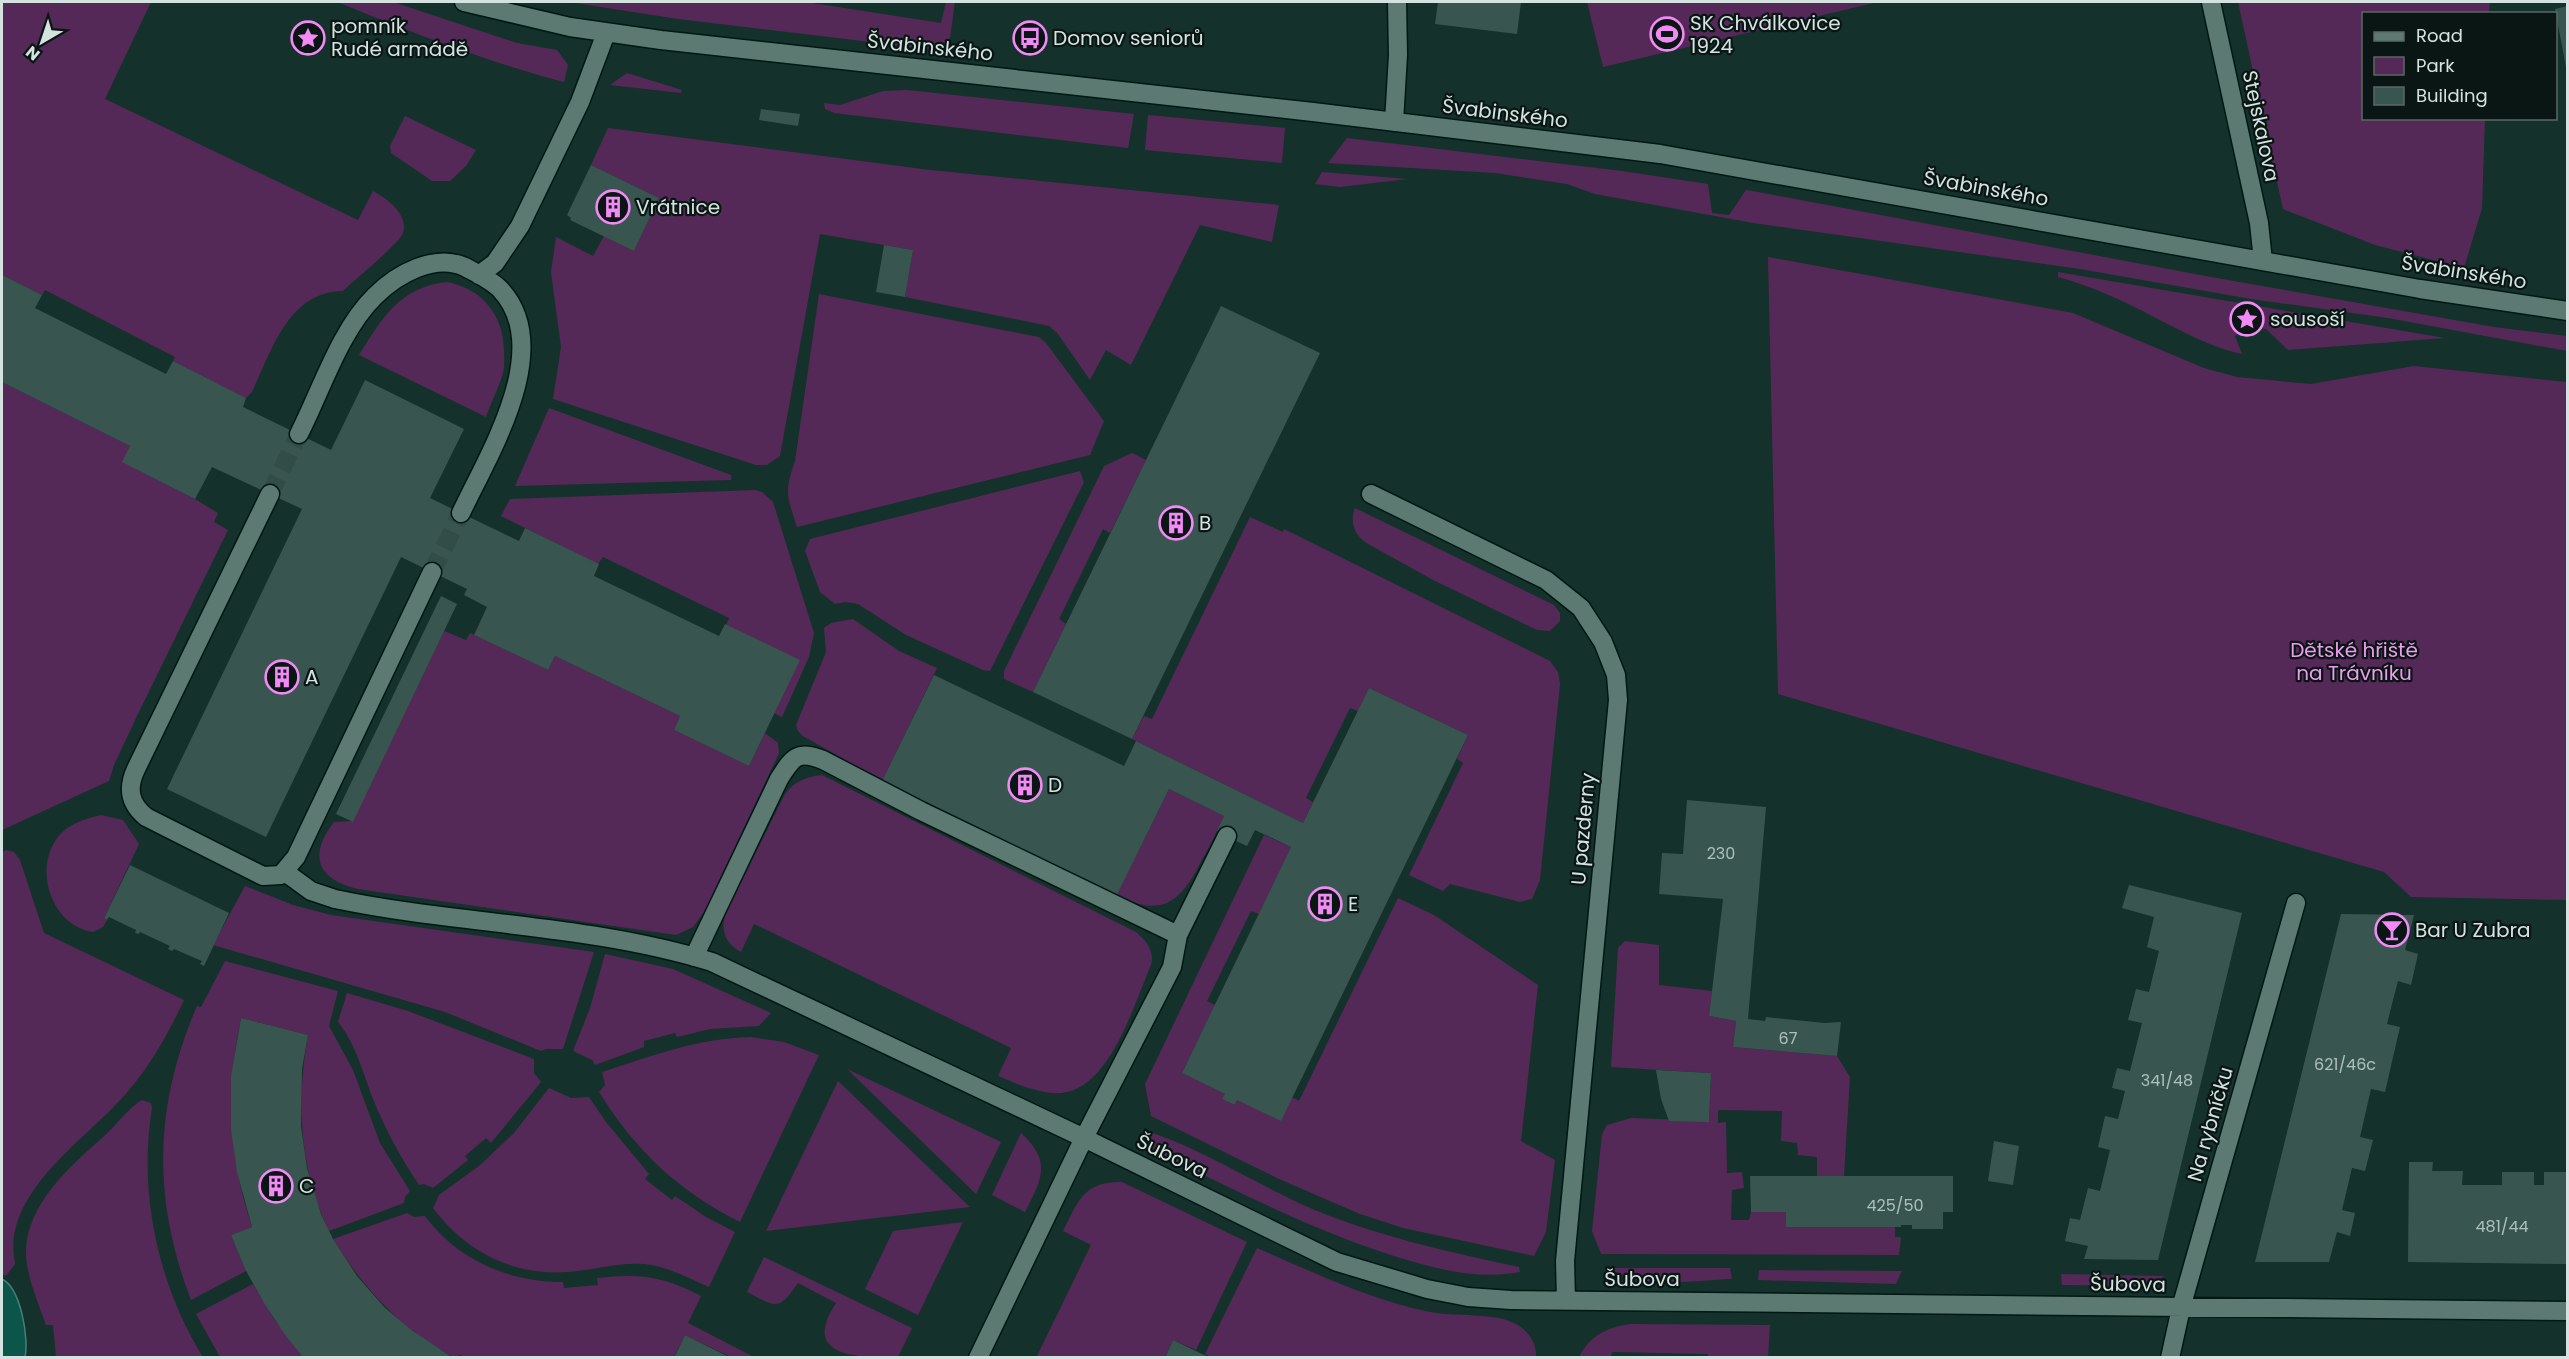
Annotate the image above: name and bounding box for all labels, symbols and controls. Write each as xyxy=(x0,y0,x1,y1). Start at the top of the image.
place label: SK Chválkovice 1924 xyxy=(1690,9,1841,60)
north arrow xyxy=(12,12,72,72)
place label: pomník Rudé armádě xyxy=(331,12,468,63)
legend xyxy=(2362,12,2557,120)
sports icon: SK Chválkovice 1924 xyxy=(1649,16,1685,52)
place icon: pomník Rudé armádě xyxy=(290,20,326,56)
bus stop icon: Domov seniorů xyxy=(1012,20,1048,56)
text: Road xyxy=(2416,23,2463,48)
place label: Domov seniorů xyxy=(1053,24,1204,52)
street label: Švabinského xyxy=(866,26,994,68)
text: N xyxy=(21,41,45,66)
text: Park xyxy=(2416,53,2455,78)
street label: Stejskalova xyxy=(2236,68,2286,184)
text: Building xyxy=(2416,83,2488,108)
street label: Švabinského xyxy=(1441,91,1569,135)
street label: Švabinského xyxy=(1921,163,2051,213)
building icon: Vrátnice xyxy=(595,189,631,225)
place label: Vrátnice xyxy=(636,193,720,221)
street label: Švabinského xyxy=(2399,248,2529,296)
place icon: sousoší xyxy=(2229,301,2265,337)
place label: sousoší xyxy=(2270,305,2345,333)
building icon: B xyxy=(1158,505,1194,541)
place label: B xyxy=(1199,509,1211,537)
park label: Dětské hřiště na Trávníku xyxy=(2290,636,2418,687)
building icon: A xyxy=(264,659,300,695)
place label: A xyxy=(305,663,318,691)
building icon: D xyxy=(1007,767,1043,803)
place label: D xyxy=(1048,771,1062,799)
street label: U pazderny xyxy=(1564,772,1602,886)
house number: 230 xyxy=(1707,842,1735,865)
building icon: E xyxy=(1307,886,1343,922)
place label: E xyxy=(1348,890,1358,918)
bar icon: Bar U Zubra xyxy=(2374,912,2410,948)
place label: Bar U Zubra xyxy=(2415,916,2531,944)
house number: 67 xyxy=(1779,1027,1798,1050)
house number: 621/46c xyxy=(2314,1053,2376,1076)
street label: Na rybníčku xyxy=(2180,1063,2240,1185)
house number: 341/48 xyxy=(2141,1069,2193,1092)
street label: Šubova xyxy=(1132,1127,1212,1185)
building icon: C xyxy=(258,1168,294,1204)
place label: C xyxy=(299,1172,314,1200)
house number: 425/50 xyxy=(1866,1194,1924,1217)
house number: 481/44 xyxy=(2475,1215,2529,1238)
street label: Šubova xyxy=(1604,1265,1680,1293)
street label: Šubova xyxy=(2090,1269,2166,1299)

